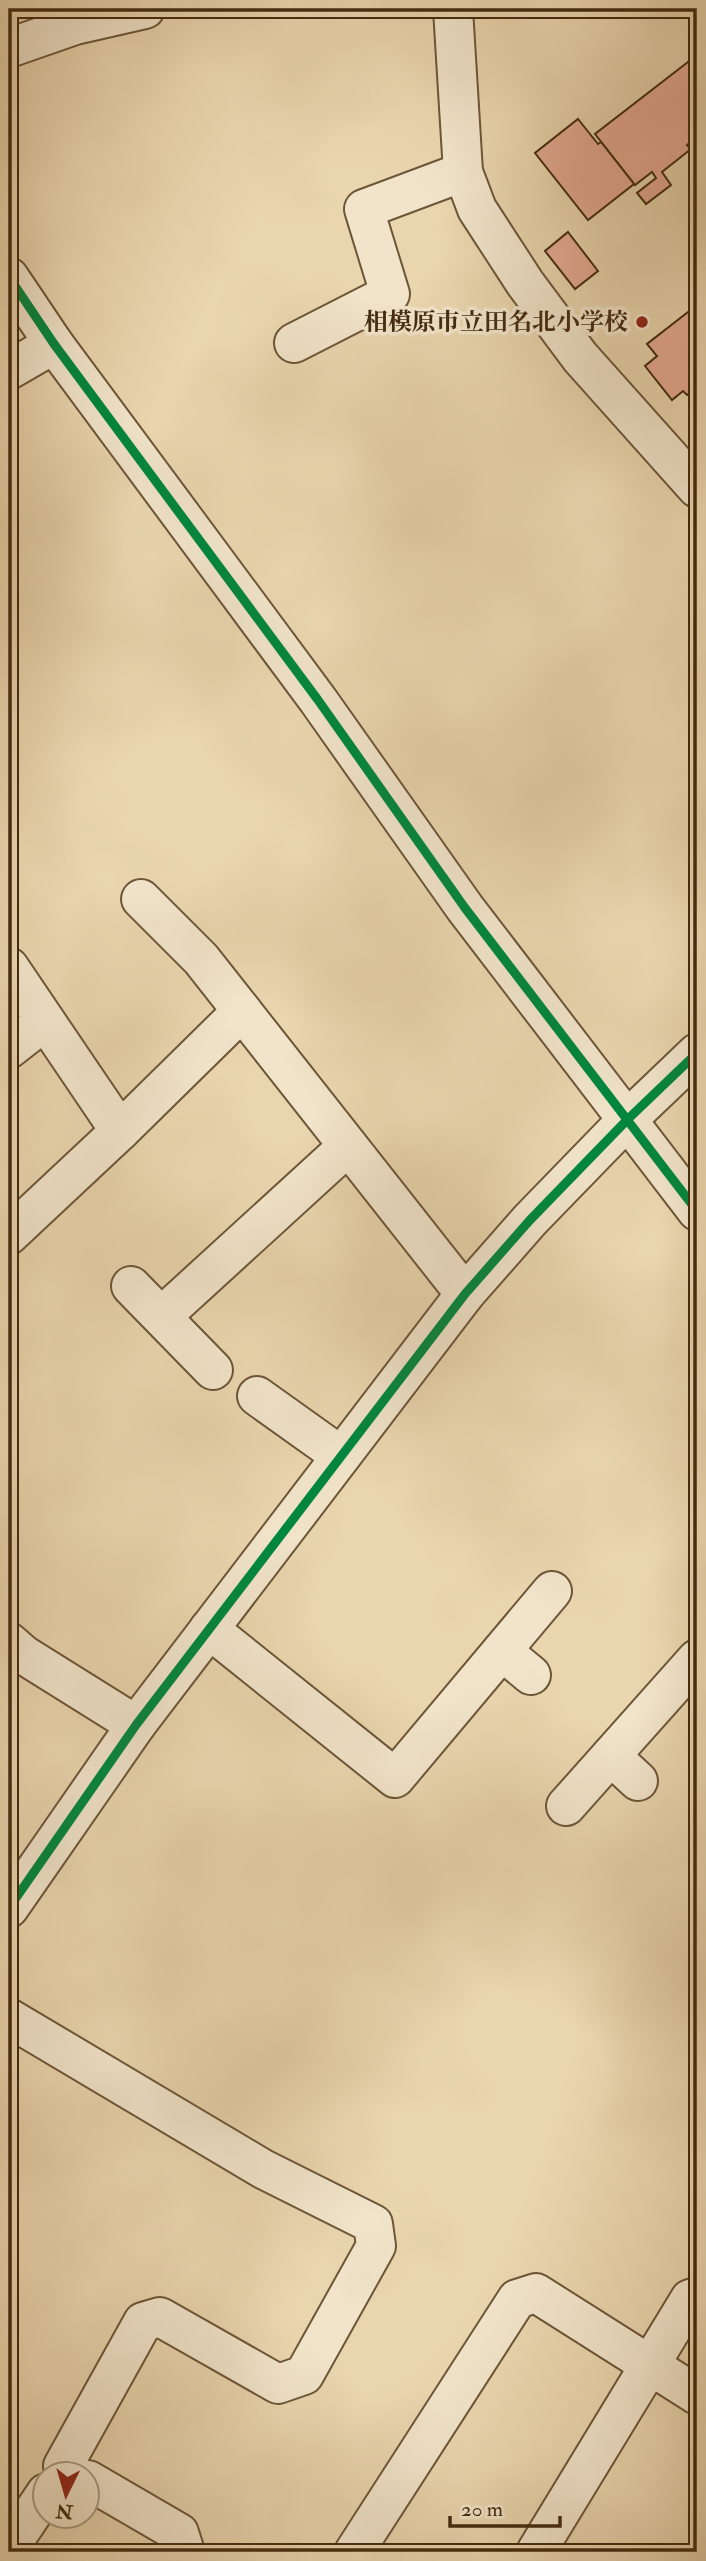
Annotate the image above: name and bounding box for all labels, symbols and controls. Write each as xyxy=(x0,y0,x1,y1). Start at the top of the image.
place label: 相模原市立田名北小学校 xyxy=(364,307,628,338)
marker: 相模原市立田名北小学校 xyxy=(634,314,650,330)
north arrow xyxy=(32,2460,102,2530)
scale bar xyxy=(450,2484,561,2528)
text: 20 m xyxy=(461,2496,503,2523)
text: N xyxy=(54,2498,75,2524)

